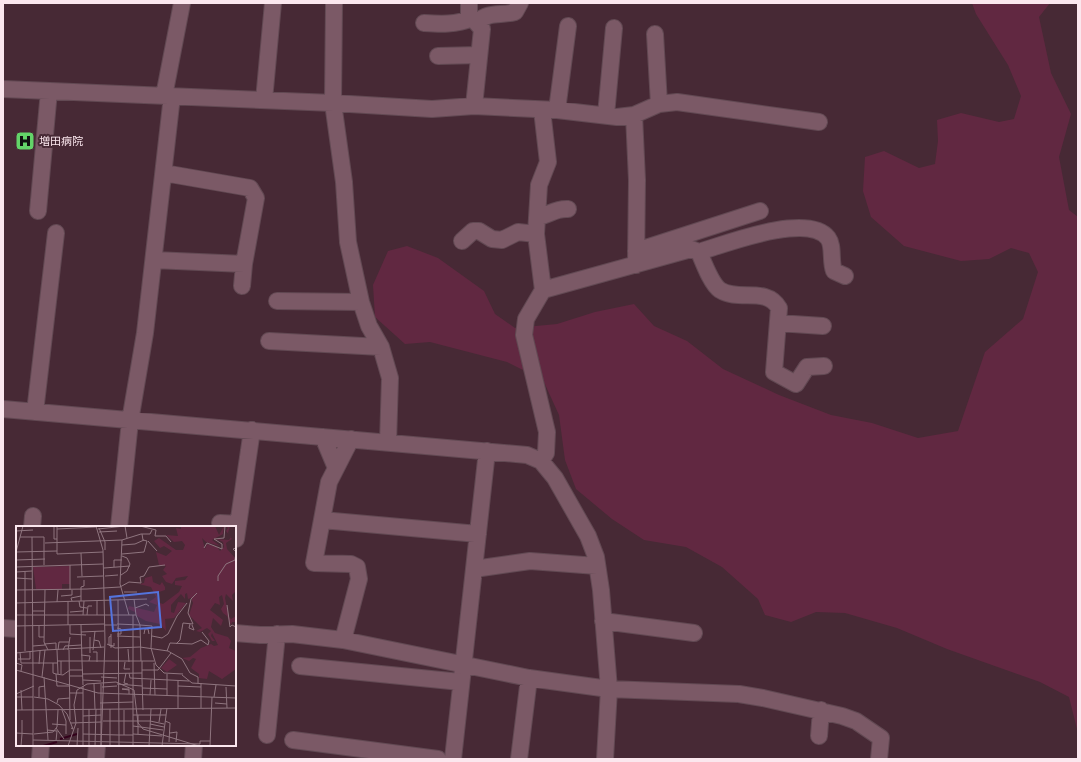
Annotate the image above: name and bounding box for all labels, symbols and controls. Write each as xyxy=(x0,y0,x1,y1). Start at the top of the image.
hospital icon: 増田病院 xyxy=(14,130,36,152)
place label: 増田病院 xyxy=(39,133,83,149)
inset map xyxy=(16,526,236,746)

